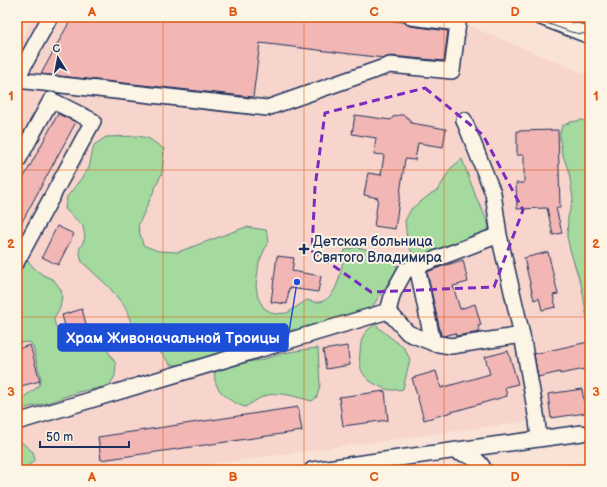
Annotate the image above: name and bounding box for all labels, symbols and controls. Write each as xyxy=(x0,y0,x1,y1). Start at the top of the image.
text: A xyxy=(87,4,96,20)
text: B xyxy=(228,4,238,20)
text: C xyxy=(369,4,379,20)
text: D xyxy=(510,4,520,20)
north arrow xyxy=(38,38,78,78)
text: С xyxy=(51,42,62,56)
text: 1 xyxy=(8,88,14,104)
text: 1 xyxy=(593,88,599,104)
place label: Детская больница Святого Владимира xyxy=(313,233,443,266)
text: 2 xyxy=(7,236,15,252)
text: 2 xyxy=(592,236,600,252)
marker: Детская больница Святого Владимира xyxy=(298,243,310,255)
callout: Храм Живоначальной Троицы xyxy=(58,324,288,351)
text: Храм Живоначальной Троицы xyxy=(65,329,280,348)
text: 3 xyxy=(7,384,15,400)
text: 3 xyxy=(592,384,600,400)
scale bar xyxy=(40,423,129,449)
text: 50 m xyxy=(46,430,73,445)
text: A xyxy=(87,469,96,485)
text: B xyxy=(228,469,238,485)
text: C xyxy=(369,469,379,485)
text: D xyxy=(510,469,520,485)

